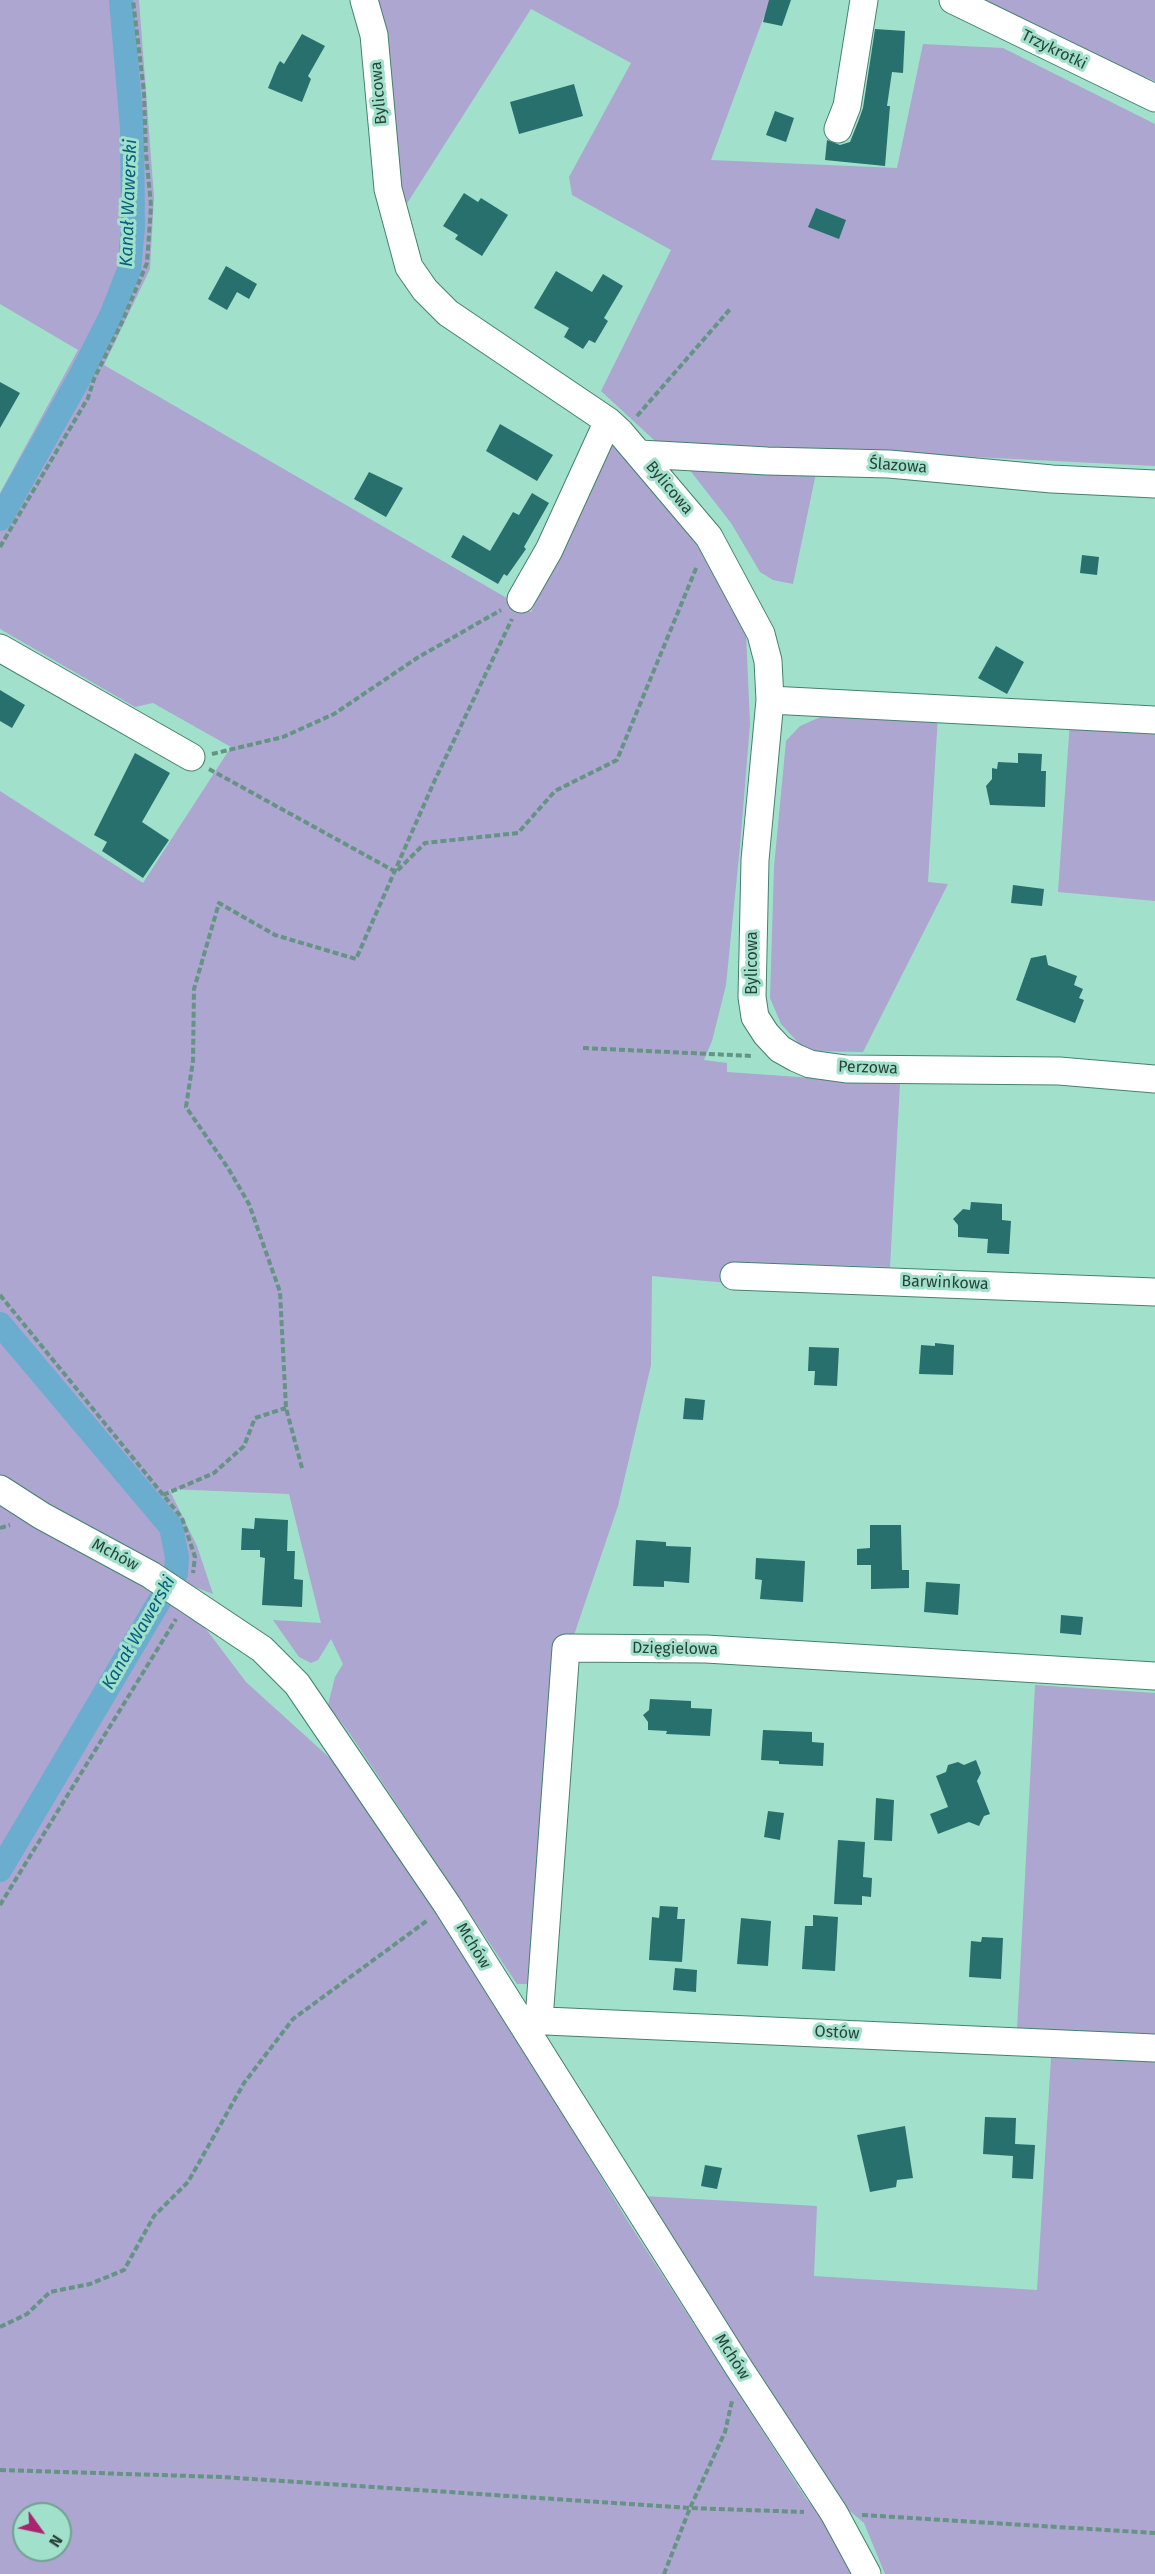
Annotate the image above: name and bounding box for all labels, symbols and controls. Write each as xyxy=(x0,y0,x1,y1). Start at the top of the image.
street label: Trzykrotki xyxy=(1018,26,1090,74)
street label: Bylicowa xyxy=(367,61,391,125)
water label: Kanał Wawerski xyxy=(116,139,142,267)
street label: Ślazowa xyxy=(868,454,928,478)
street label: Bylicowa xyxy=(641,458,697,518)
street label: Bylicowa xyxy=(743,931,763,995)
street label: Perzowa xyxy=(838,1057,898,1079)
street label: Barwinkowa xyxy=(901,1272,989,1294)
street label: Mchów xyxy=(88,1535,142,1575)
water label: Kanał Wawerski xyxy=(98,1572,180,1694)
street label: Dzięgielowa xyxy=(632,1639,718,1659)
street label: Mchów xyxy=(452,1920,494,1972)
street label: Ostów xyxy=(814,2022,860,2044)
street label: Mchów xyxy=(710,2331,754,2383)
north arrow xyxy=(12,2502,72,2562)
text: N xyxy=(45,2531,67,2551)

